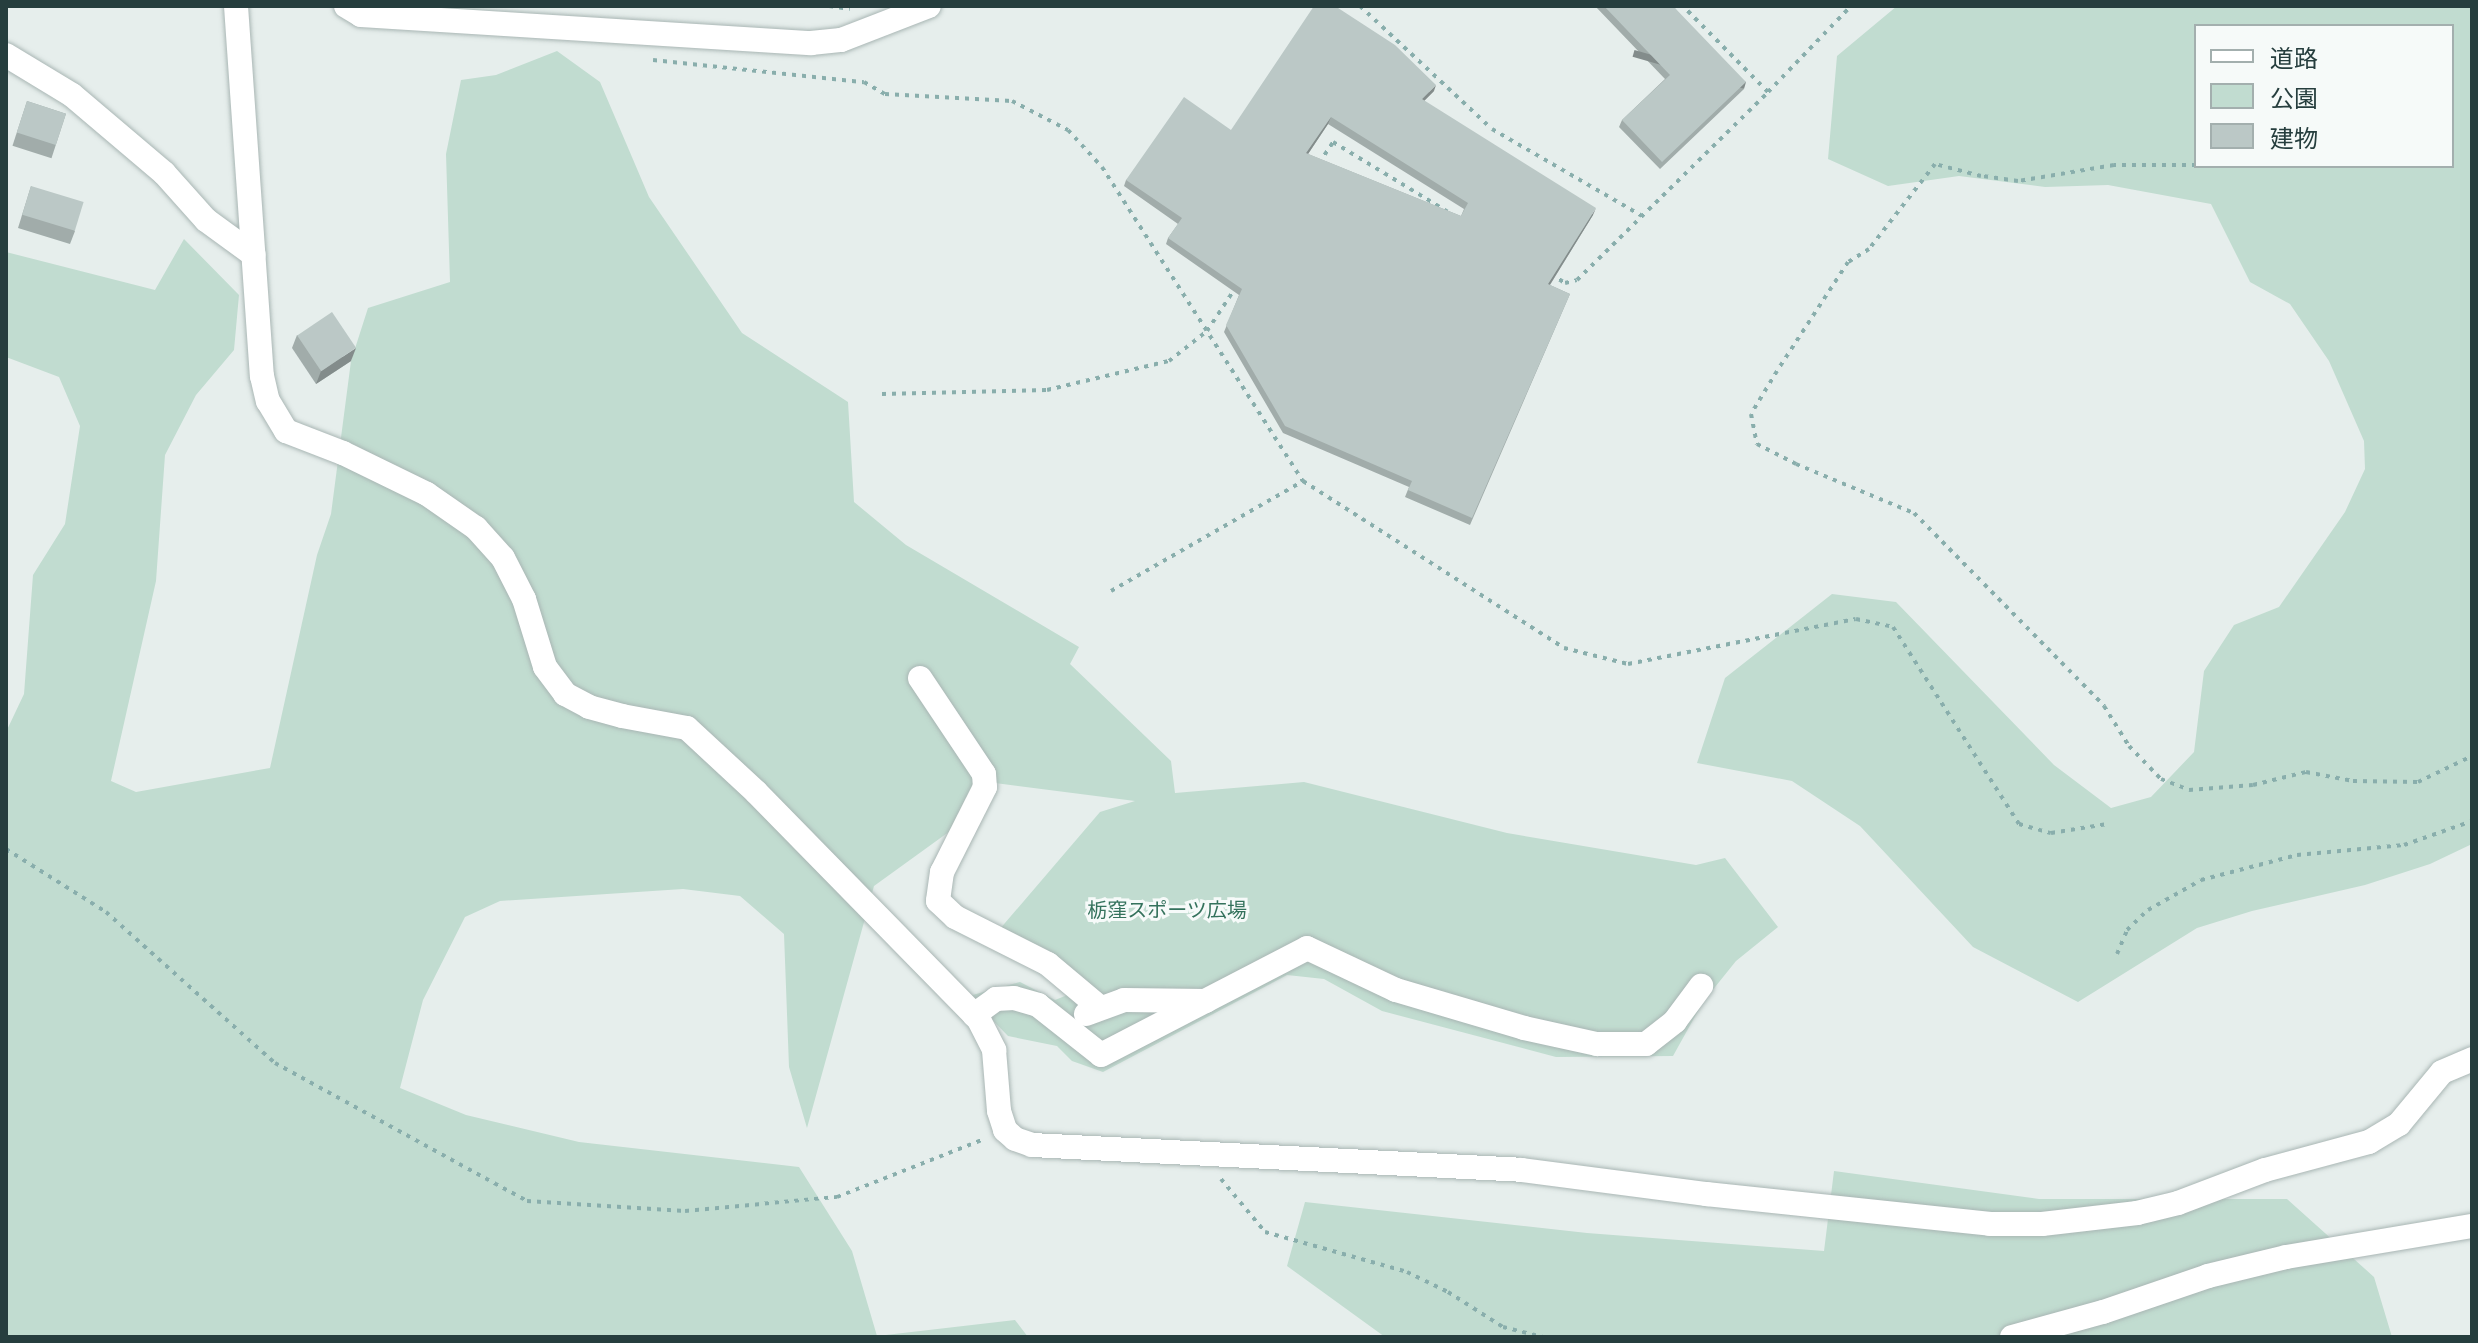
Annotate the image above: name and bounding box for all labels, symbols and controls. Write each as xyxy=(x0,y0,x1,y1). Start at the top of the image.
legend xyxy=(2194,24,2454,168)
text: 道路 xyxy=(2270,44,2318,73)
text: 公園 xyxy=(2270,84,2318,113)
text: 建物 xyxy=(2270,124,2318,153)
park label: 栃窪スポーツ広場 xyxy=(1087,898,1247,922)

